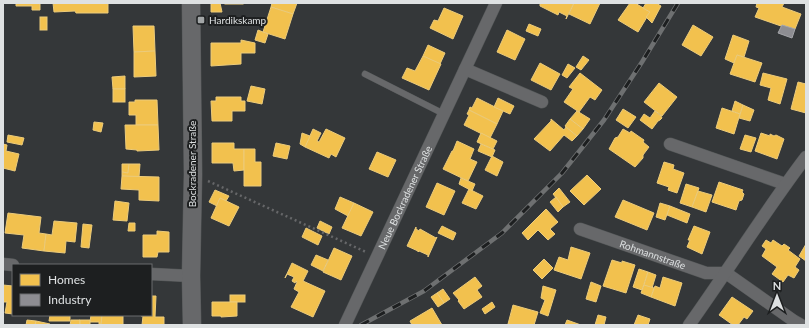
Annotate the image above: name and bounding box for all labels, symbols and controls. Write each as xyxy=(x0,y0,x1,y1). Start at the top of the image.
place label: Hardikskamp xyxy=(209,14,267,26)
marker: Hardikskamp xyxy=(196,15,206,25)
street label: Bockradener Straße xyxy=(186,121,198,207)
street label: Neue Bockradener Straße xyxy=(375,144,434,251)
street label: Rohmannstraße xyxy=(618,237,687,271)
legend xyxy=(12,264,152,316)
text: Homes xyxy=(48,272,85,287)
north arrow xyxy=(757,276,797,316)
text: N xyxy=(773,279,781,292)
text: Industry xyxy=(48,292,92,307)

